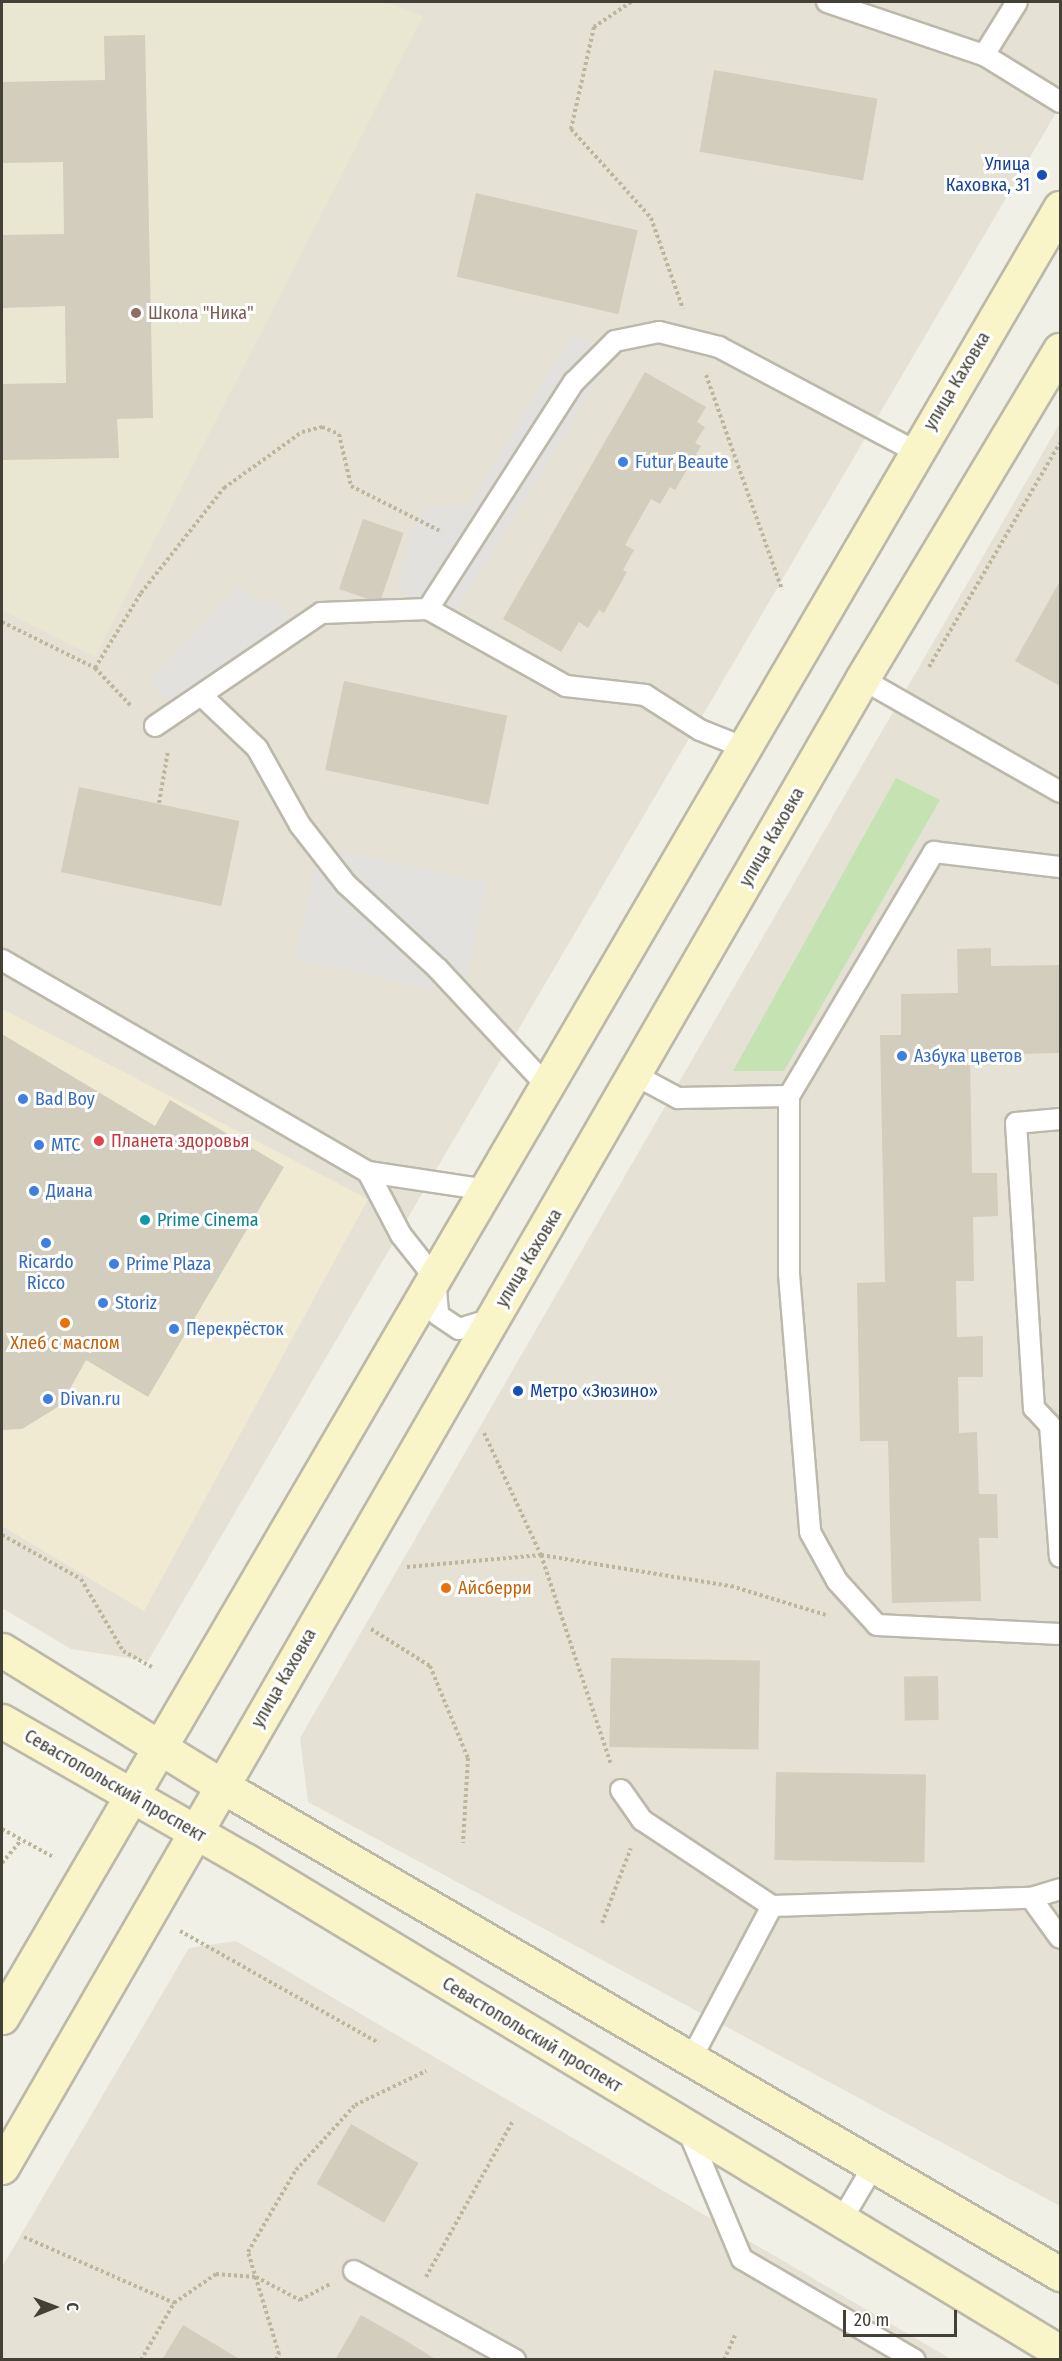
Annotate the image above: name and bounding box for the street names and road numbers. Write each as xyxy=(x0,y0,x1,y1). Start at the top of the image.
street label: улица Каховка xyxy=(919,328,995,434)
street label: улица Каховка xyxy=(735,784,809,890)
street label: улица Каховка xyxy=(491,1205,567,1311)
street label: улица Каховка xyxy=(247,1625,321,1731)
street label: Севастопольский проспект xyxy=(20,1725,210,1847)
street label: Севастопольский проспект xyxy=(438,1973,626,2097)

